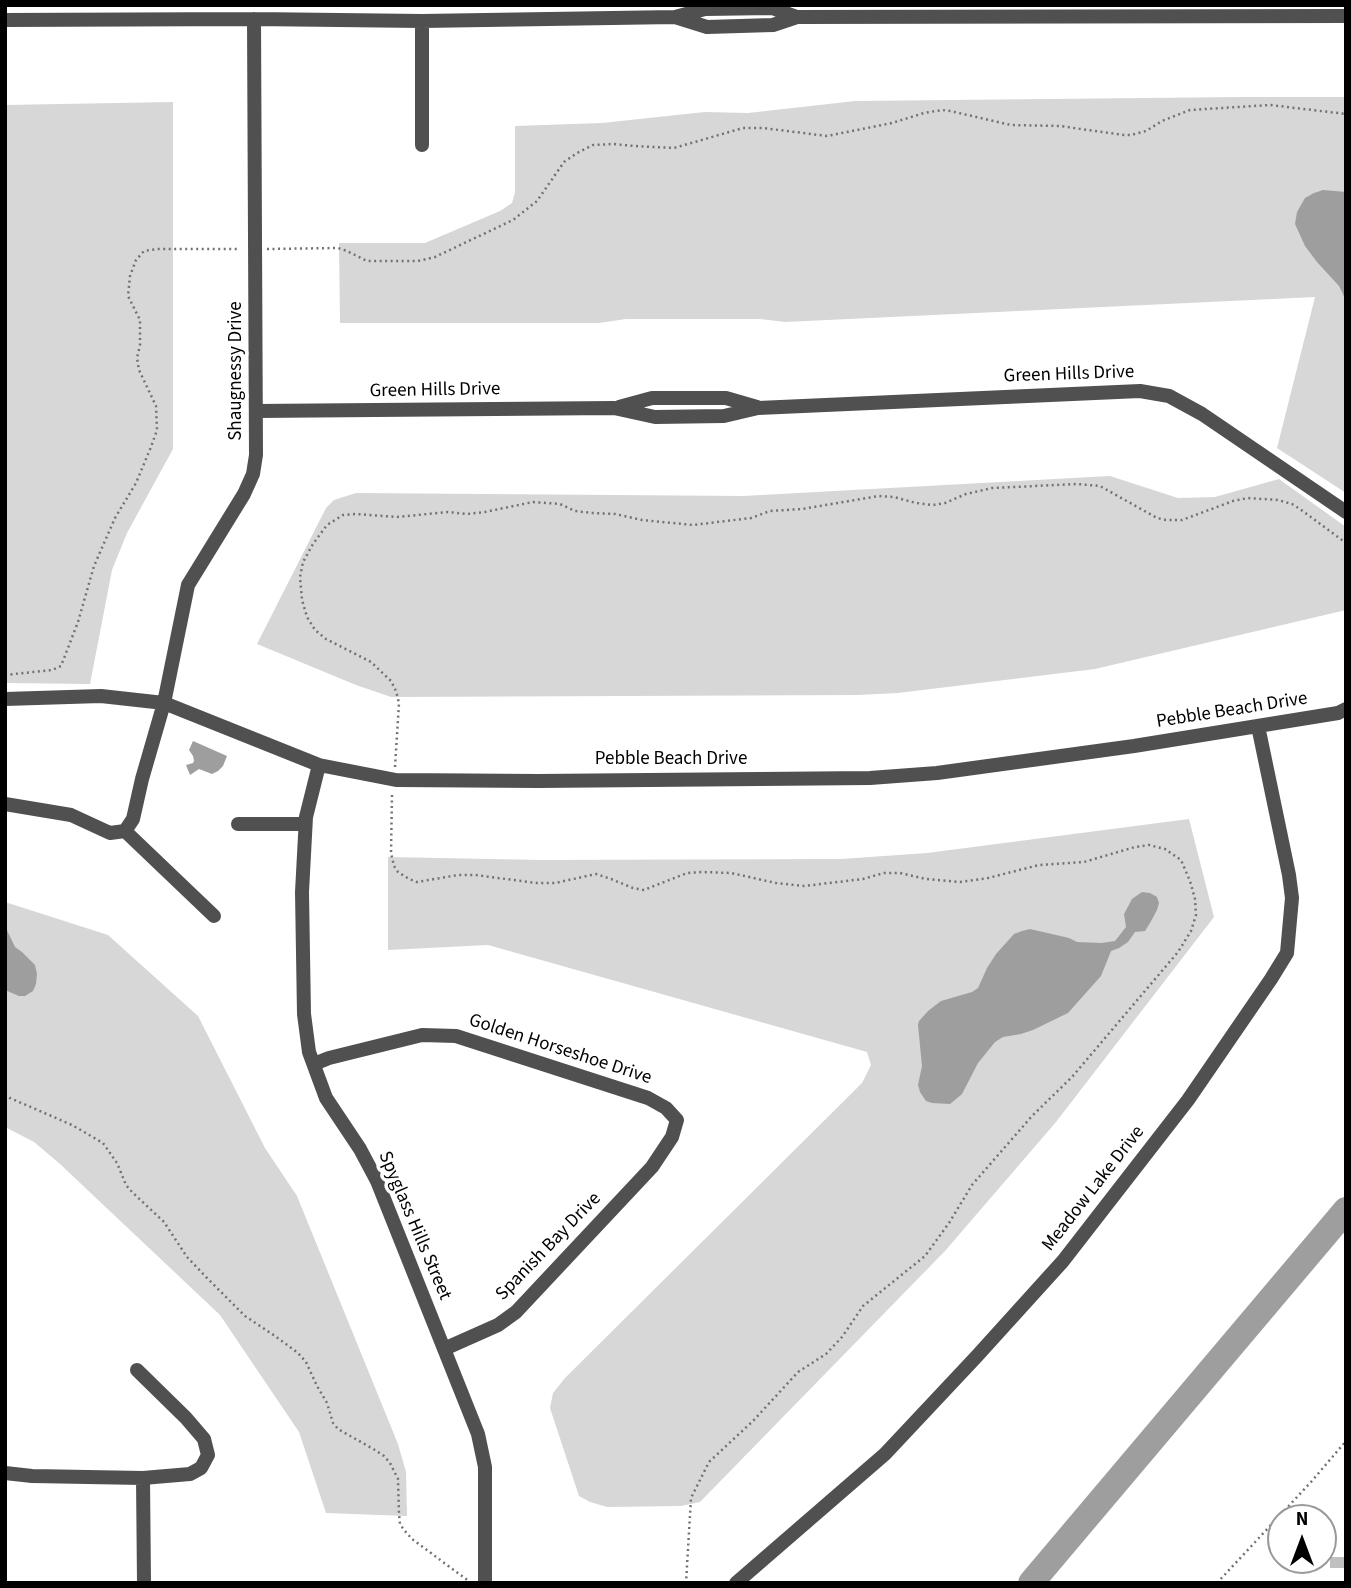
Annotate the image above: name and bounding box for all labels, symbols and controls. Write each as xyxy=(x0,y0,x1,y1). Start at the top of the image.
street label: Shaugnessy Drive xyxy=(226,301,248,441)
street label: Green Hills Drive xyxy=(1003,361,1135,389)
street label: Green Hills Drive xyxy=(369,378,501,404)
street label: Pebble Beach Drive xyxy=(1155,688,1309,734)
street label: Pebble Beach Drive xyxy=(595,749,747,771)
street label: Golden Horseshoe Drive xyxy=(466,1010,654,1090)
street label: Meadow Lake Drive xyxy=(1038,1122,1150,1256)
street label: Spyglass Hills Street xyxy=(372,1148,456,1304)
street label: Spanish Bay Drive xyxy=(492,1188,606,1306)
north arrow xyxy=(1267,1504,1337,1574)
text: N xyxy=(1296,1506,1308,1533)

